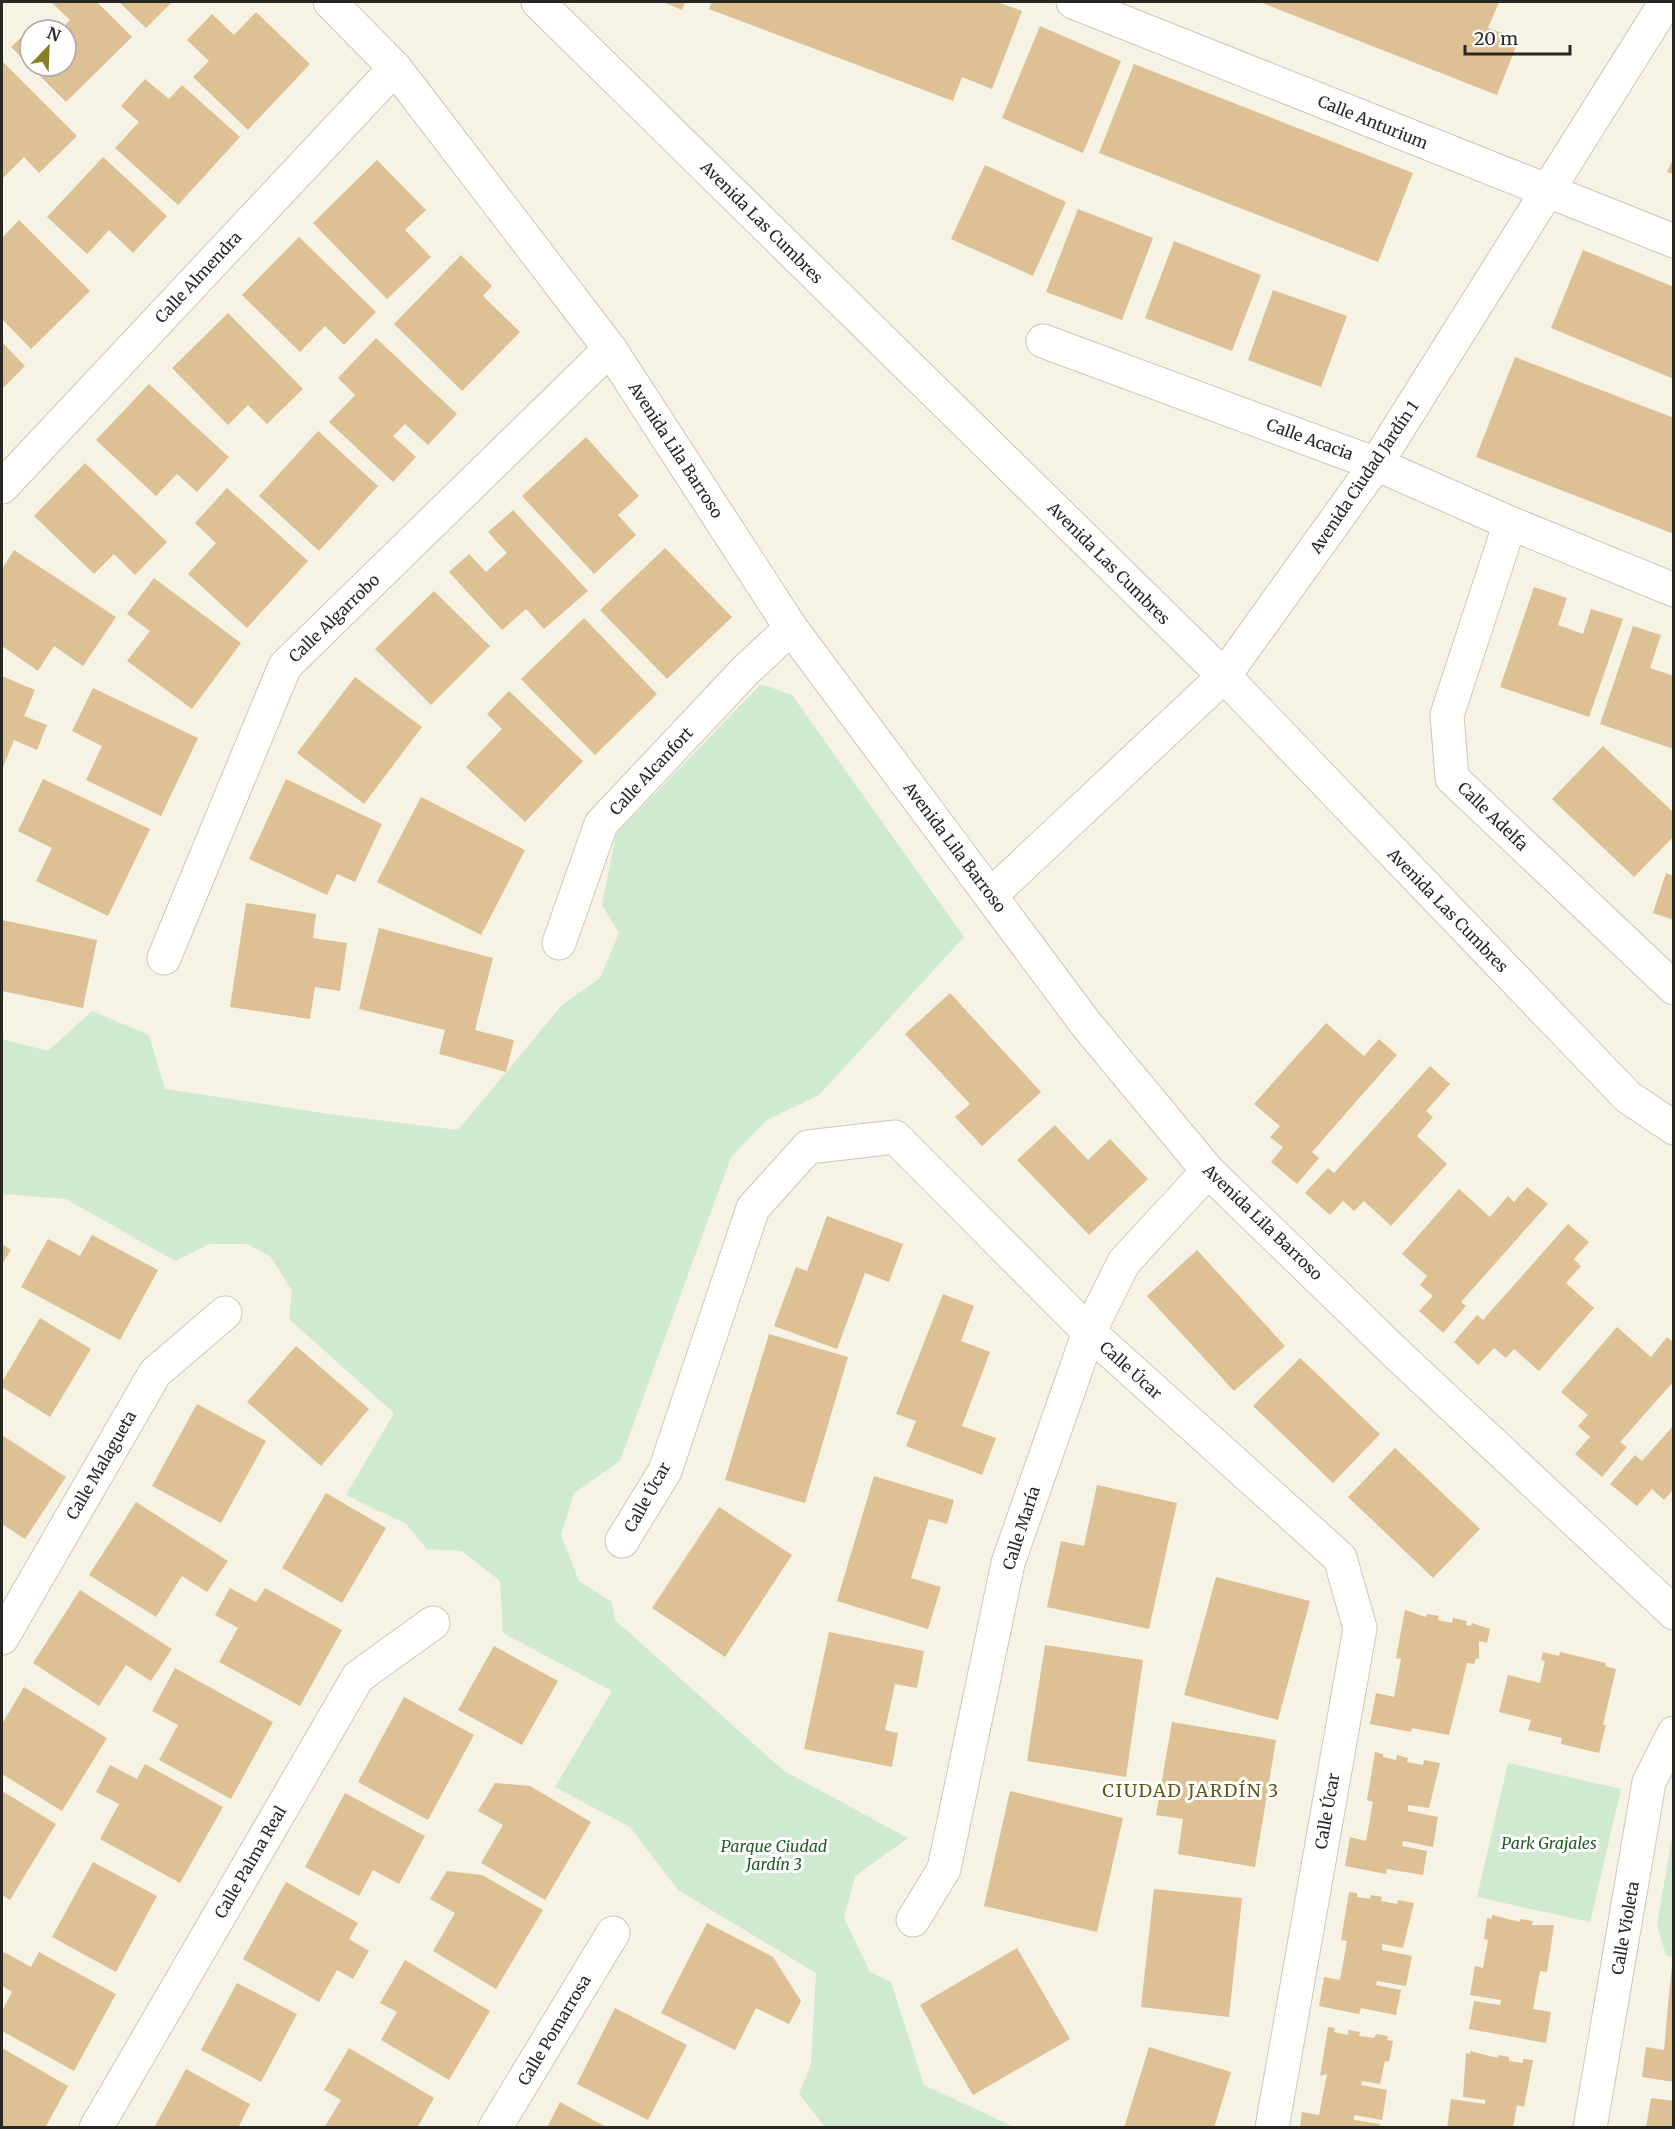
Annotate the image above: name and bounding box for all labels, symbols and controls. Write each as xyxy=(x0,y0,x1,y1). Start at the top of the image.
north arrow xyxy=(18,18,78,78)
scale bar xyxy=(1465,18,1570,56)
text: N xyxy=(44,23,64,46)
text: 20 m xyxy=(1474,27,1518,50)
street label: Calle Anturium xyxy=(1315,91,1431,153)
street label: Avenida Las Cumbres xyxy=(696,156,827,287)
street label: Calle Almendra xyxy=(150,227,246,327)
street label: Avenida Lila Barroso xyxy=(624,377,727,522)
street label: Avenida Ciudad Jardín 1 xyxy=(1305,397,1423,558)
street label: Calle Acacia xyxy=(1264,414,1357,464)
street label: Avenida Las Cumbres xyxy=(1043,497,1174,628)
street label: Calle Algarrobo xyxy=(284,570,384,666)
street label: Calle Alcanfort xyxy=(605,722,698,819)
street label: Avenida Lila Barroso xyxy=(899,777,1011,916)
street label: Calle Adelfa xyxy=(1454,777,1533,855)
street label: Avenida Las Cumbres xyxy=(1383,843,1513,976)
street label: Avenida Lila Barroso xyxy=(1199,1159,1327,1284)
street label: Calle Úcar xyxy=(1096,1337,1166,1403)
street label: Calle Malagueta xyxy=(62,1407,140,1523)
street label: Calle Úcar xyxy=(620,1459,674,1535)
street label: Calle María xyxy=(998,1483,1044,1572)
street label: Calle Úcar xyxy=(1310,1771,1344,1851)
district label: CIUDAD JARDÍN 3 xyxy=(1102,1779,1280,1802)
street label: Calle Palma Real xyxy=(210,1802,290,1922)
park label: Park Grajales xyxy=(1501,1833,1597,1853)
park label: Parque Ciudad Jardín 3 xyxy=(721,1836,828,1874)
street label: Calle Violeta xyxy=(1607,1879,1643,1976)
street label: Calle Pomarrosa xyxy=(513,1971,595,2089)

